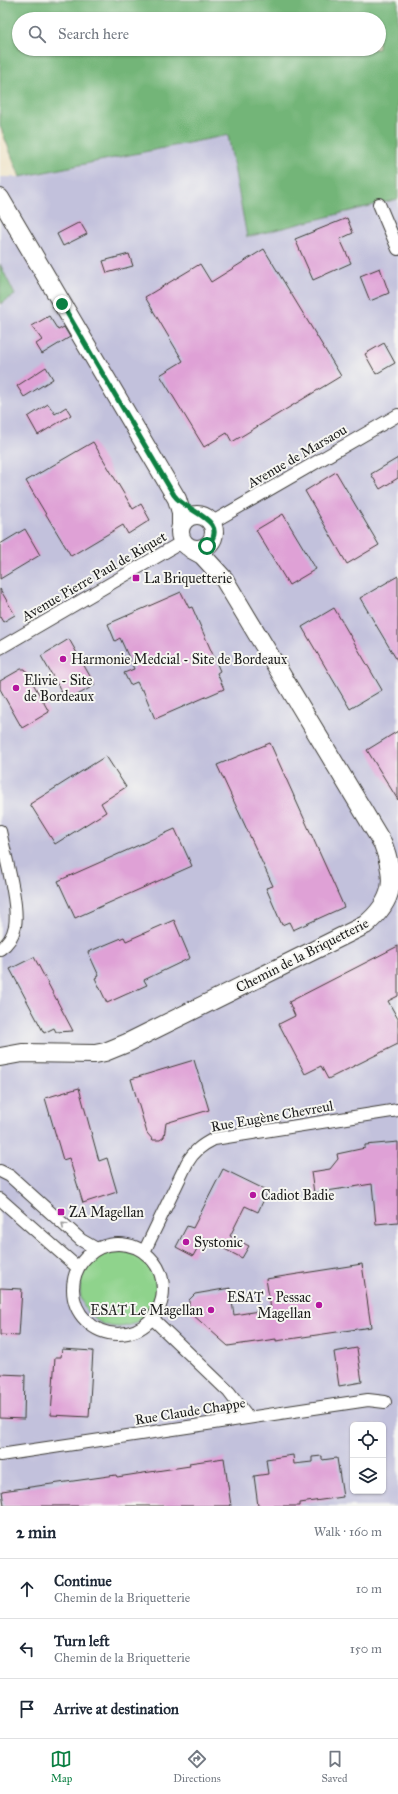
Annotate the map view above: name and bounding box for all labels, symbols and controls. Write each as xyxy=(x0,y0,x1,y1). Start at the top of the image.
search box xyxy=(12,12,386,56)
icon: search xyxy=(26,23,48,45)
text: Search here xyxy=(58,25,129,43)
route end xyxy=(53,295,71,313)
street label: Avenue de Marsaou xyxy=(244,421,351,492)
street label: Avenue Pierre Paul de Riquet xyxy=(18,528,170,626)
route start xyxy=(198,537,216,555)
place label: La Briquetterie xyxy=(144,570,232,588)
marker: La Briquetterie xyxy=(131,573,141,583)
place label: Harmonie Medcial - Site de Bordeaux xyxy=(71,651,288,668)
marker: Harmonie Medcial - Site de Bordeaux xyxy=(58,654,68,664)
place label: Elivie - Site de Bordeaux xyxy=(24,672,95,705)
marker: Elivie - Site de Bordeaux xyxy=(11,683,21,693)
street label: Chemin de la Briquetterie xyxy=(233,914,372,997)
street label: Rue Eugène Chevreul xyxy=(209,1097,335,1136)
place label: Cadiot Badie xyxy=(261,1187,334,1204)
marker: Cadiot Badie xyxy=(248,1190,258,1200)
place label: ZA Magellan xyxy=(69,1204,144,1221)
marker: ZA Magellan xyxy=(56,1207,66,1217)
one-way arrow xyxy=(61,1222,69,1229)
place label: Systonic xyxy=(194,1234,243,1251)
marker: Systonic xyxy=(181,1237,191,1247)
place label: ESAT - Pessac Magellan xyxy=(227,1289,311,1322)
marker: ESAT - Pessac Magellan xyxy=(314,1300,324,1310)
place label: ESAT Le Magellan xyxy=(90,1302,203,1319)
marker: ESAT Le Magellan xyxy=(206,1305,216,1315)
street label: Rue Claude Chappe xyxy=(134,1394,247,1429)
map controls xyxy=(350,1422,386,1494)
button: locate xyxy=(350,1422,386,1458)
button: layers xyxy=(350,1458,386,1494)
text: 2 min xyxy=(16,1522,56,1543)
text: Walk · 160 m xyxy=(314,1524,382,1540)
text: Continue xyxy=(54,1572,112,1590)
icon: ahead xyxy=(16,1578,38,1600)
text: 10 m xyxy=(356,1581,382,1597)
text: Chemin de la Briquetterie xyxy=(54,1590,190,1606)
text: Turn left xyxy=(54,1632,110,1650)
icon: left xyxy=(16,1638,38,1660)
text: 150 m xyxy=(350,1641,382,1657)
text: Chemin de la Briquetterie xyxy=(54,1650,190,1666)
icon: arrive xyxy=(16,1698,38,1720)
text: Arrive at destination xyxy=(54,1700,179,1718)
tab: Map xyxy=(50,1748,72,1785)
tab: Directions xyxy=(173,1748,221,1785)
tab: Saved xyxy=(321,1748,348,1785)

